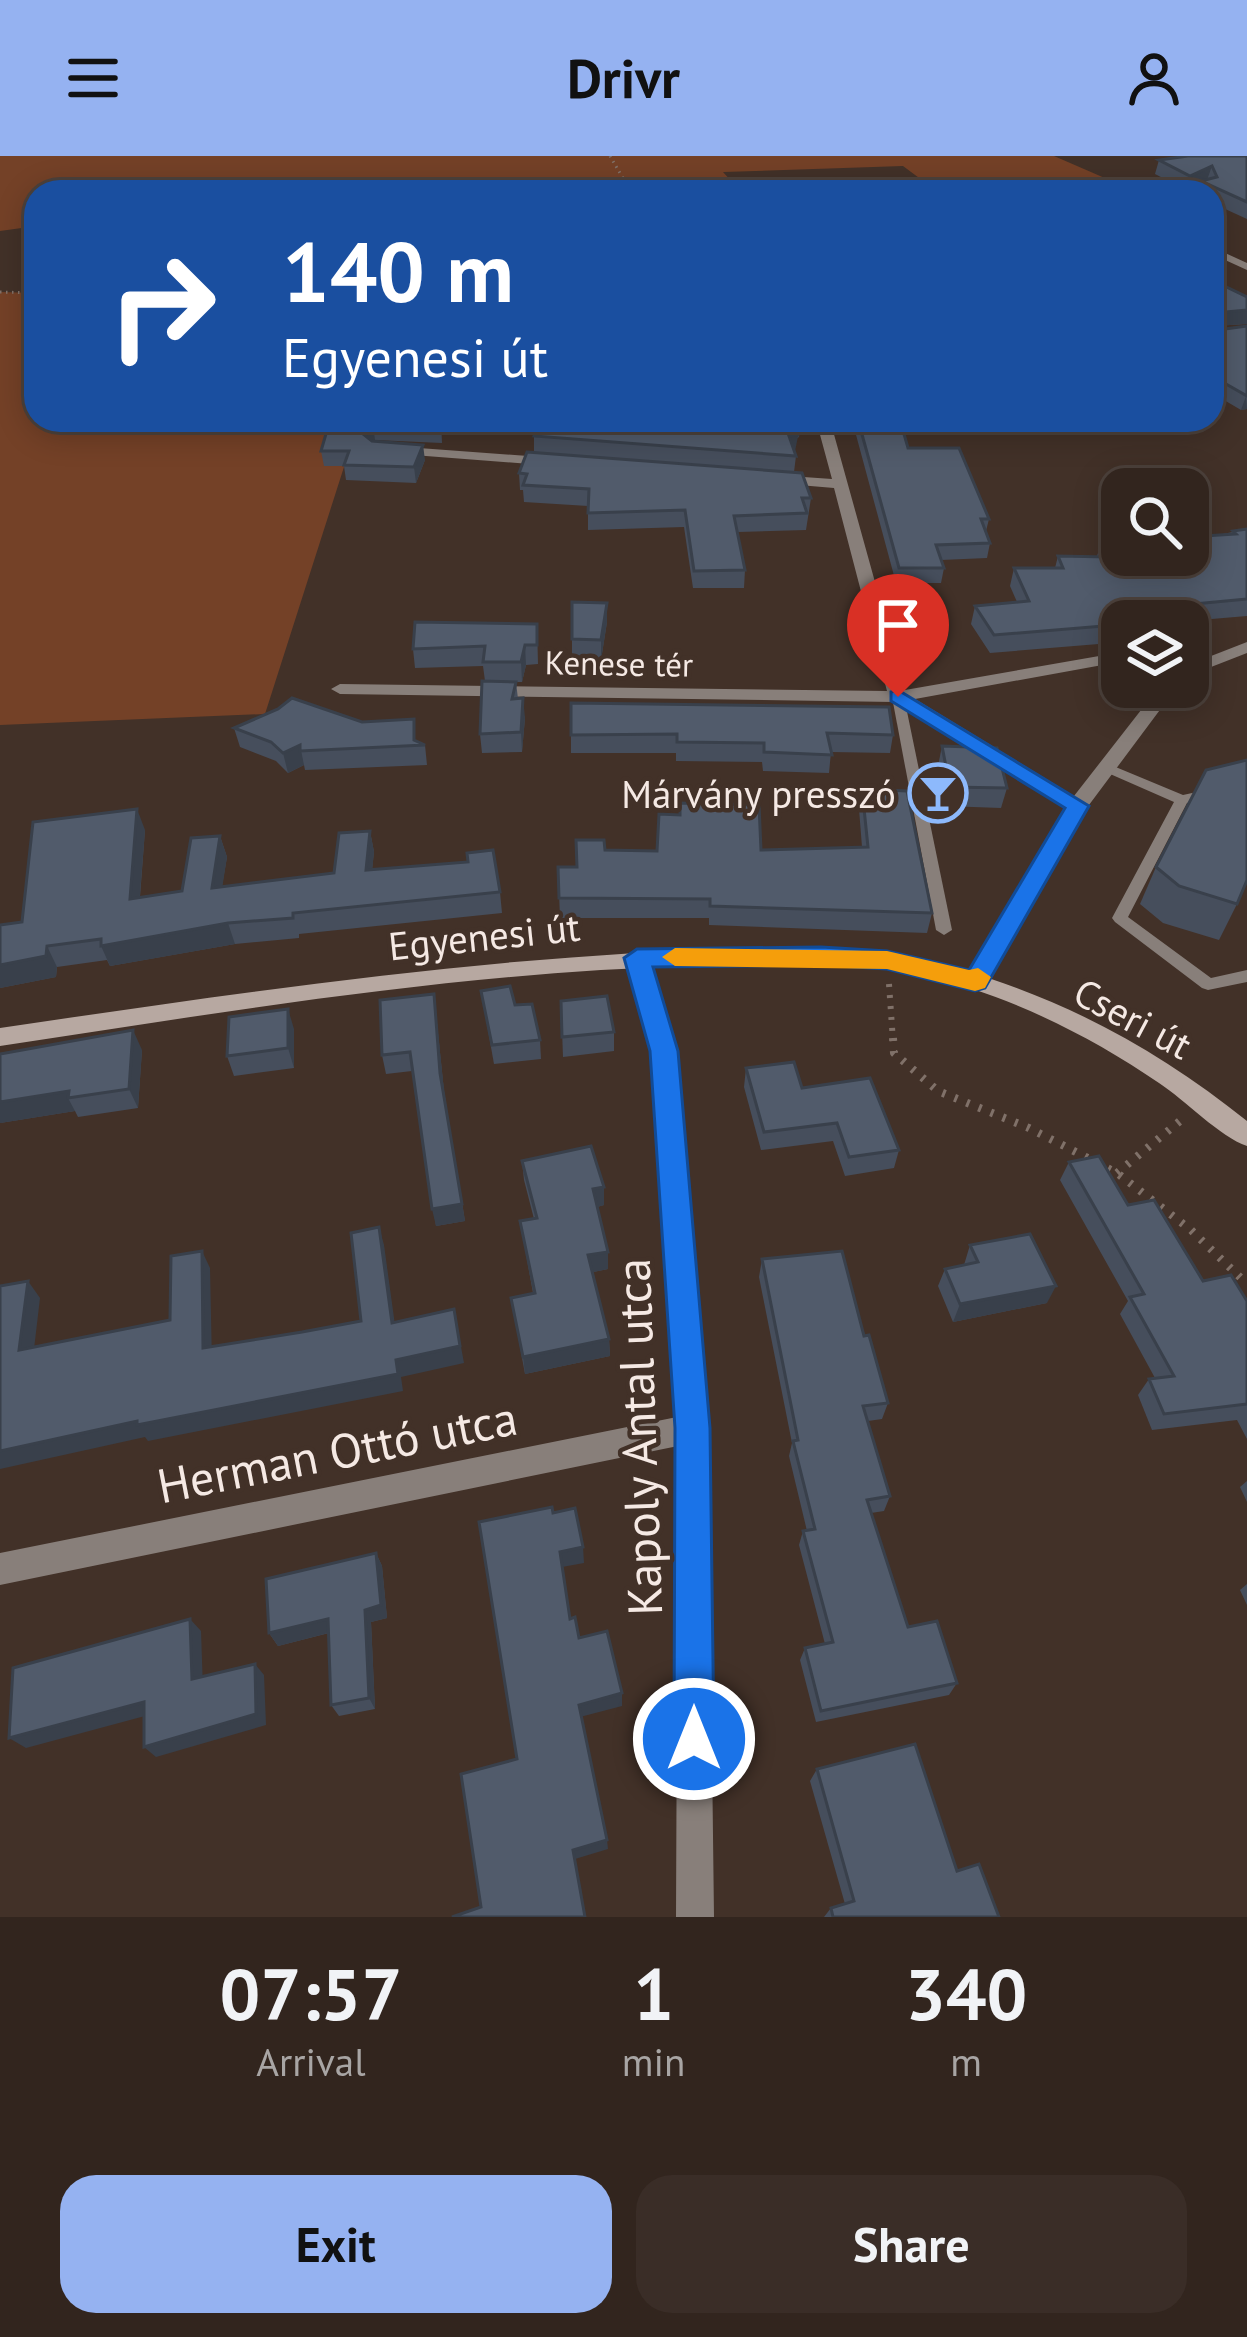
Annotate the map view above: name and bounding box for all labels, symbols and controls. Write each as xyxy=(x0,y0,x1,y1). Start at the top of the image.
text: Drivr xyxy=(567,43,680,113)
icon: menu xyxy=(60,45,126,111)
icon: person xyxy=(1121,45,1187,111)
text: 140 m xyxy=(282,216,514,325)
icon: right xyxy=(84,228,240,384)
text: Egyenesi út xyxy=(282,322,548,392)
map controls xyxy=(1101,468,1209,708)
button: search xyxy=(1101,468,1209,576)
pin xyxy=(847,574,949,697)
icon: arrive xyxy=(865,592,931,658)
button: layers xyxy=(1101,600,1209,708)
street label: Kenese tér xyxy=(544,640,694,686)
bar icon: Márvány presszó xyxy=(907,762,969,824)
place label: Márvány presszó xyxy=(621,768,896,819)
street label: Egyenesi út xyxy=(386,901,582,971)
street label: Cseri út xyxy=(1065,966,1201,1070)
street label: Kapoly Antal utca xyxy=(601,1257,675,1617)
street label: Herman Ottó utca xyxy=(152,1386,522,1516)
position arrow xyxy=(631,1676,757,1802)
text: 07:57 xyxy=(220,1947,402,2040)
text: 1 xyxy=(633,1947,674,2040)
text: 340 xyxy=(905,1947,1027,2040)
text: Arrival xyxy=(256,2036,366,2087)
text: min xyxy=(622,2036,685,2087)
text: m xyxy=(950,2036,982,2087)
button: Exit xyxy=(60,2175,612,2313)
button: Share xyxy=(636,2175,1187,2313)

